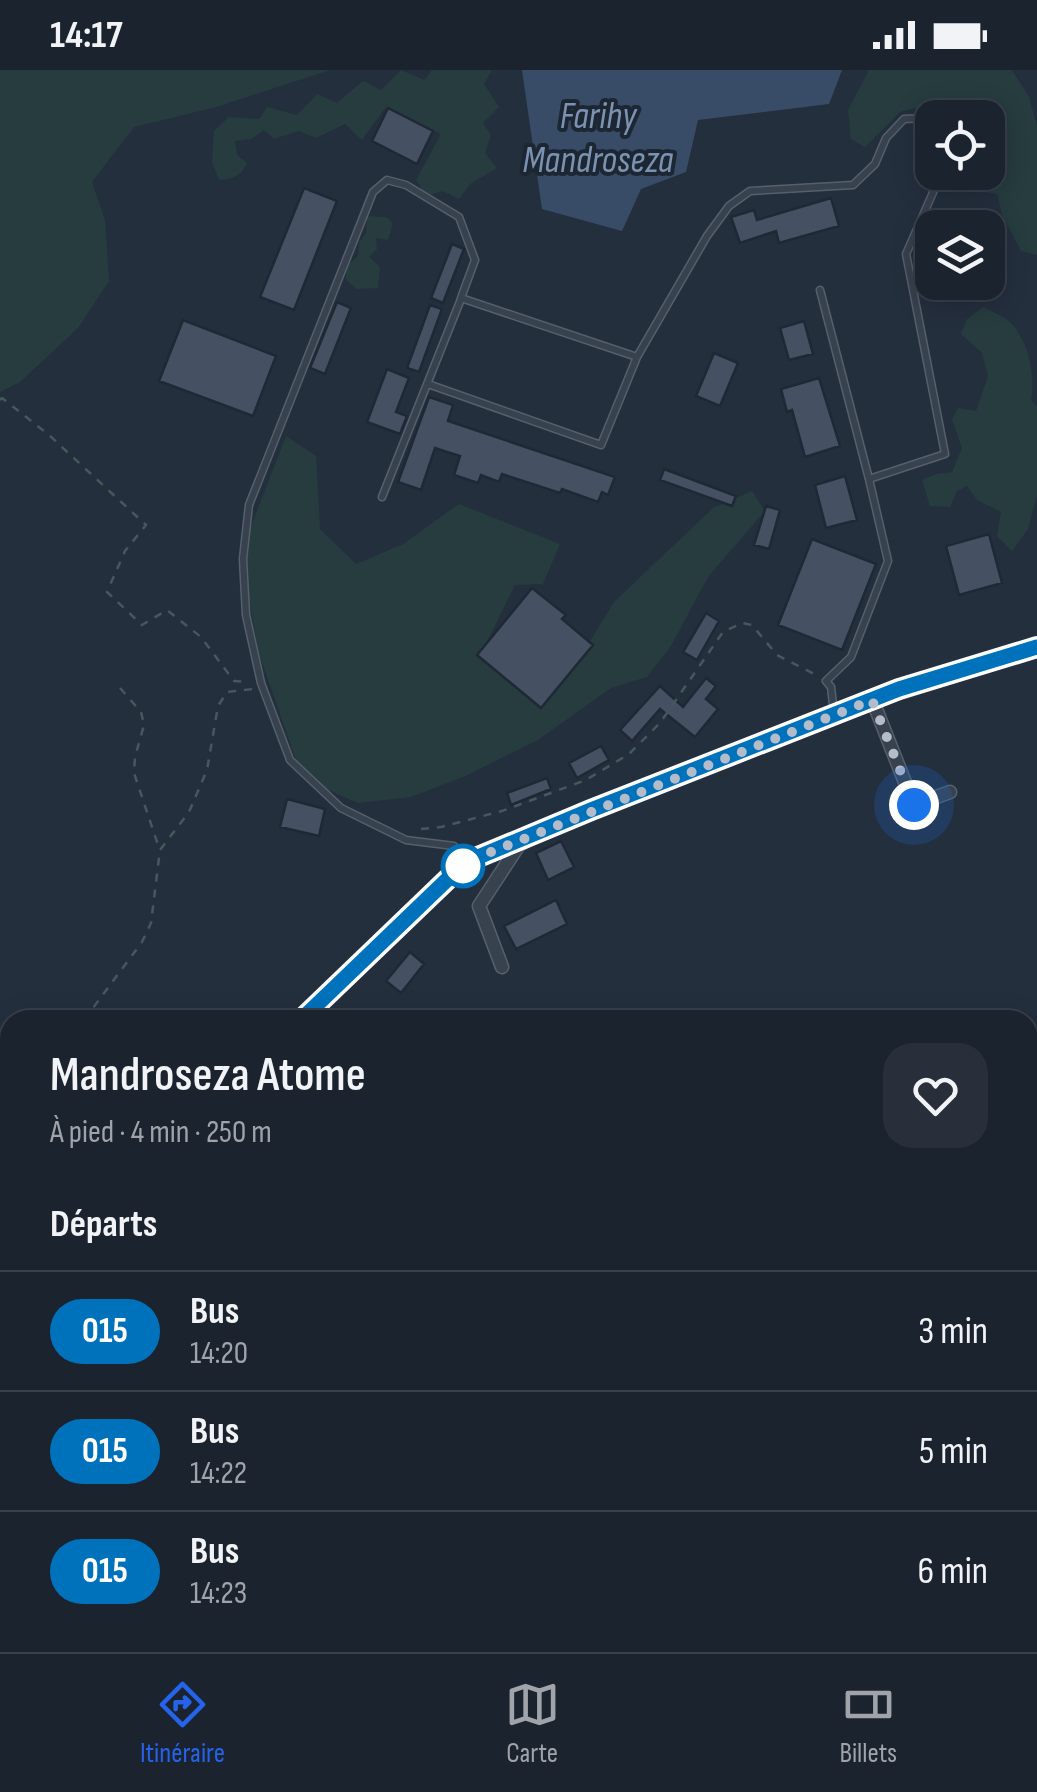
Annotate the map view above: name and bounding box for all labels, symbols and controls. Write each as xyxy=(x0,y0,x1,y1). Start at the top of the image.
text: 14:17 xyxy=(50,13,123,58)
water label: Farihy Mandroseza xyxy=(523,94,673,183)
map controls xyxy=(915,100,1005,300)
button: locate xyxy=(915,100,1005,190)
button: layers xyxy=(915,210,1005,300)
your location xyxy=(889,780,939,830)
unlabelled marker xyxy=(442,845,484,887)
button: heart xyxy=(883,1043,988,1148)
text: Mandroseza Atome xyxy=(50,1047,366,1104)
text: À pied · 4 min · 250 m xyxy=(50,1113,272,1152)
text: Départs xyxy=(50,1202,157,1247)
text: Bus xyxy=(190,1289,239,1334)
text: 3 min xyxy=(918,1309,988,1354)
text: 015 xyxy=(82,1310,128,1353)
text: 14:20 xyxy=(190,1334,248,1373)
text: Bus xyxy=(190,1409,239,1454)
text: 5 min xyxy=(919,1429,988,1474)
text: 015 xyxy=(82,1430,128,1473)
text: 14:22 xyxy=(190,1454,247,1493)
text: Bus xyxy=(190,1529,239,1574)
text: 6 min xyxy=(918,1549,988,1594)
text: 015 xyxy=(82,1550,128,1593)
text: 14:23 xyxy=(190,1574,247,1613)
tab: Itinéraire xyxy=(140,1677,225,1770)
tab: Carte xyxy=(505,1677,560,1770)
tab: Billets xyxy=(839,1677,897,1770)

